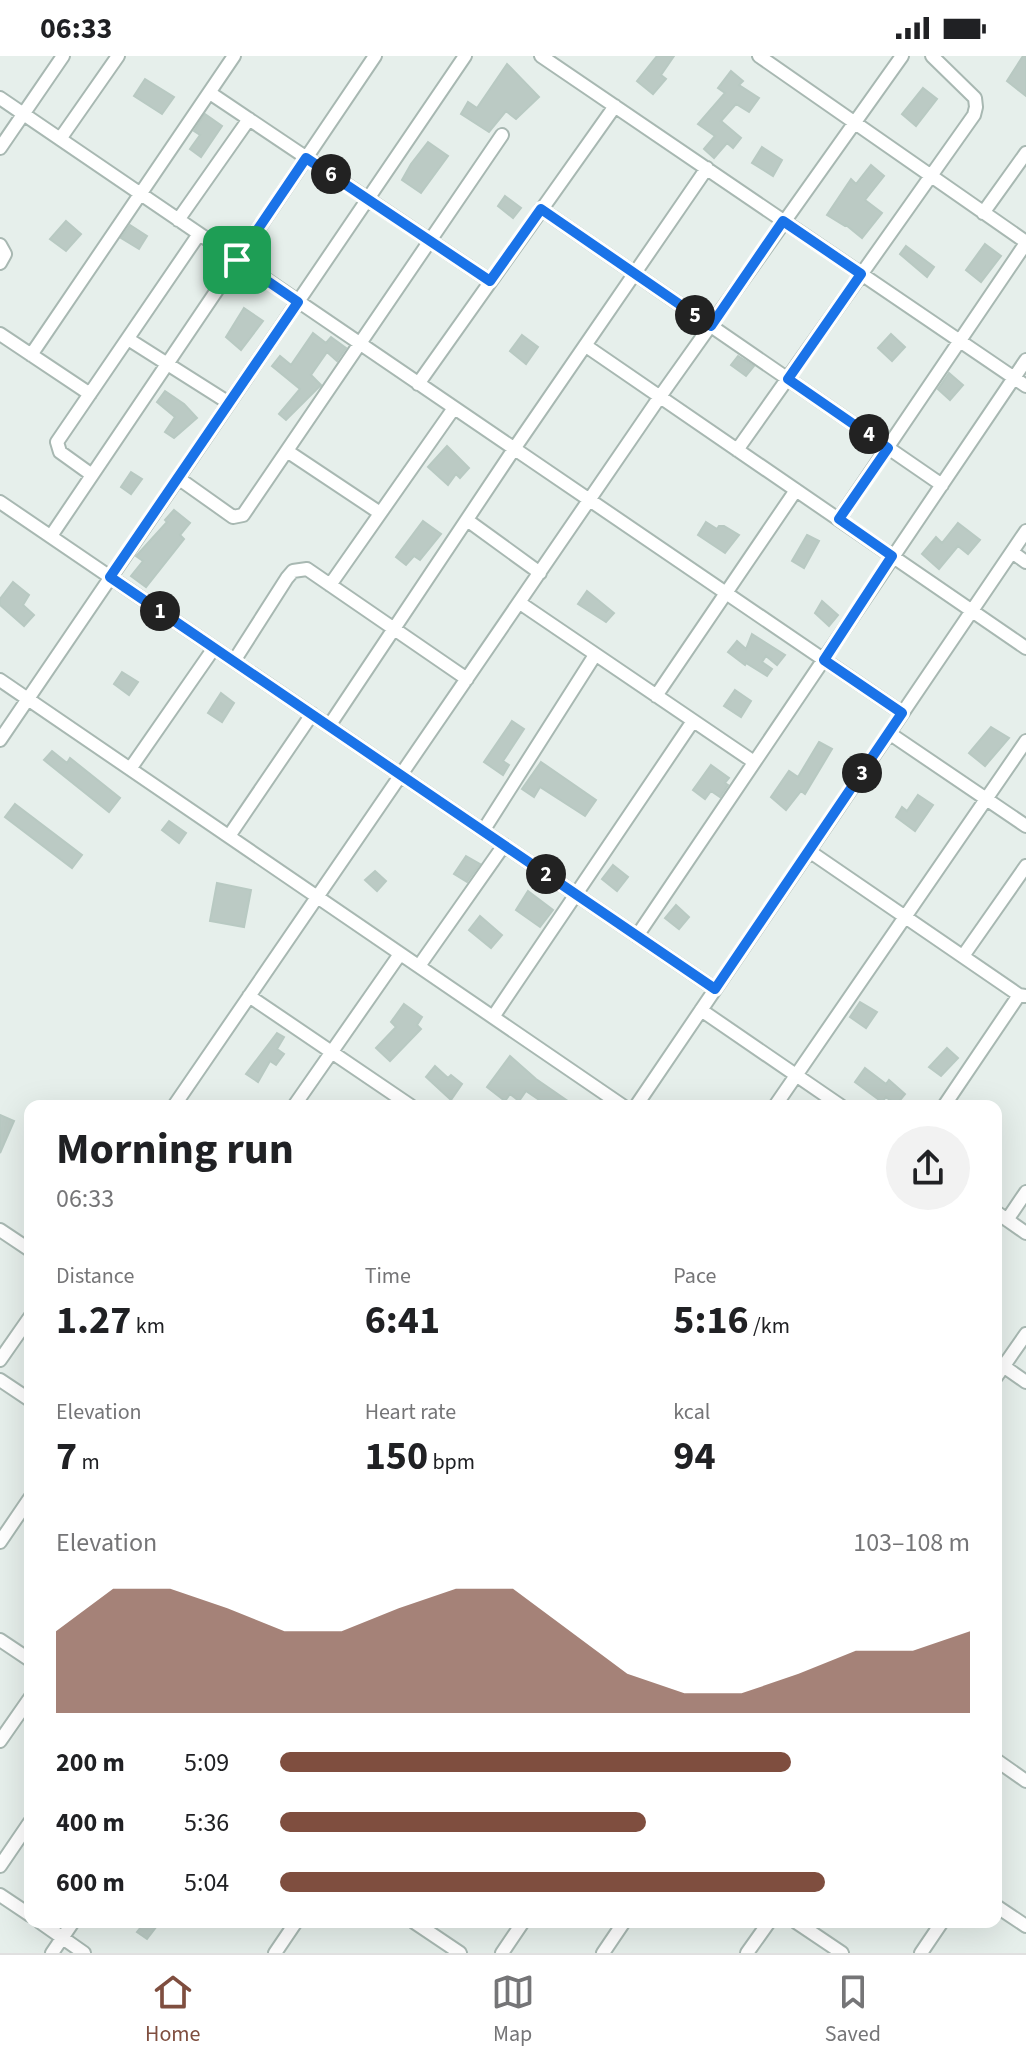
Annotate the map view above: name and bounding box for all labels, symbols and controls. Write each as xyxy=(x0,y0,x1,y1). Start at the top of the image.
text: 06:33 xyxy=(40,7,112,50)
pin: 6 xyxy=(311,154,351,194)
text: 6 xyxy=(325,158,337,190)
pin xyxy=(203,226,271,294)
icon: arrive xyxy=(215,238,259,282)
pin: 5 xyxy=(675,295,715,335)
text: 5 xyxy=(689,299,701,331)
pin: 4 xyxy=(849,414,889,454)
text: 4 xyxy=(863,418,875,450)
pin: 1 xyxy=(140,591,180,631)
text: 1 xyxy=(154,595,166,627)
pin: 3 xyxy=(842,753,882,793)
text: 3 xyxy=(856,757,868,789)
pin: 2 xyxy=(526,854,566,894)
text: 2 xyxy=(540,858,552,890)
text: Morning run xyxy=(56,1118,294,1181)
button: share xyxy=(886,1126,970,1210)
text: 06:33 xyxy=(56,1180,114,1217)
text: Distance xyxy=(56,1260,134,1292)
text: Time xyxy=(365,1260,411,1292)
text: Pace xyxy=(673,1260,716,1292)
text: 1.27 xyxy=(56,1292,131,1349)
text: 6:41 xyxy=(365,1292,440,1349)
text: 5:16 xyxy=(673,1292,749,1349)
text: km xyxy=(131,1310,165,1342)
text: /km xyxy=(749,1310,790,1342)
text: Elevation xyxy=(56,1396,142,1428)
text: Heart rate xyxy=(365,1396,456,1428)
text: kcal xyxy=(673,1396,710,1428)
text: 7 xyxy=(56,1428,77,1485)
text: 150 xyxy=(365,1428,428,1485)
text: 94 xyxy=(673,1428,716,1485)
text: m xyxy=(77,1446,100,1478)
text: bpm xyxy=(428,1446,475,1478)
text: Elevation xyxy=(56,1524,157,1561)
text: 103–108 m xyxy=(853,1524,970,1561)
text: 200 m xyxy=(56,1744,125,1781)
text: 5:09 xyxy=(184,1744,229,1781)
text: 400 m xyxy=(56,1804,125,1841)
text: 5:36 xyxy=(184,1804,229,1841)
text: 600 m xyxy=(56,1864,125,1901)
text: 5:04 xyxy=(184,1864,229,1901)
tab: Home xyxy=(145,1970,200,2050)
tab: Map xyxy=(491,1970,535,2050)
tab: Saved xyxy=(825,1970,881,2050)

